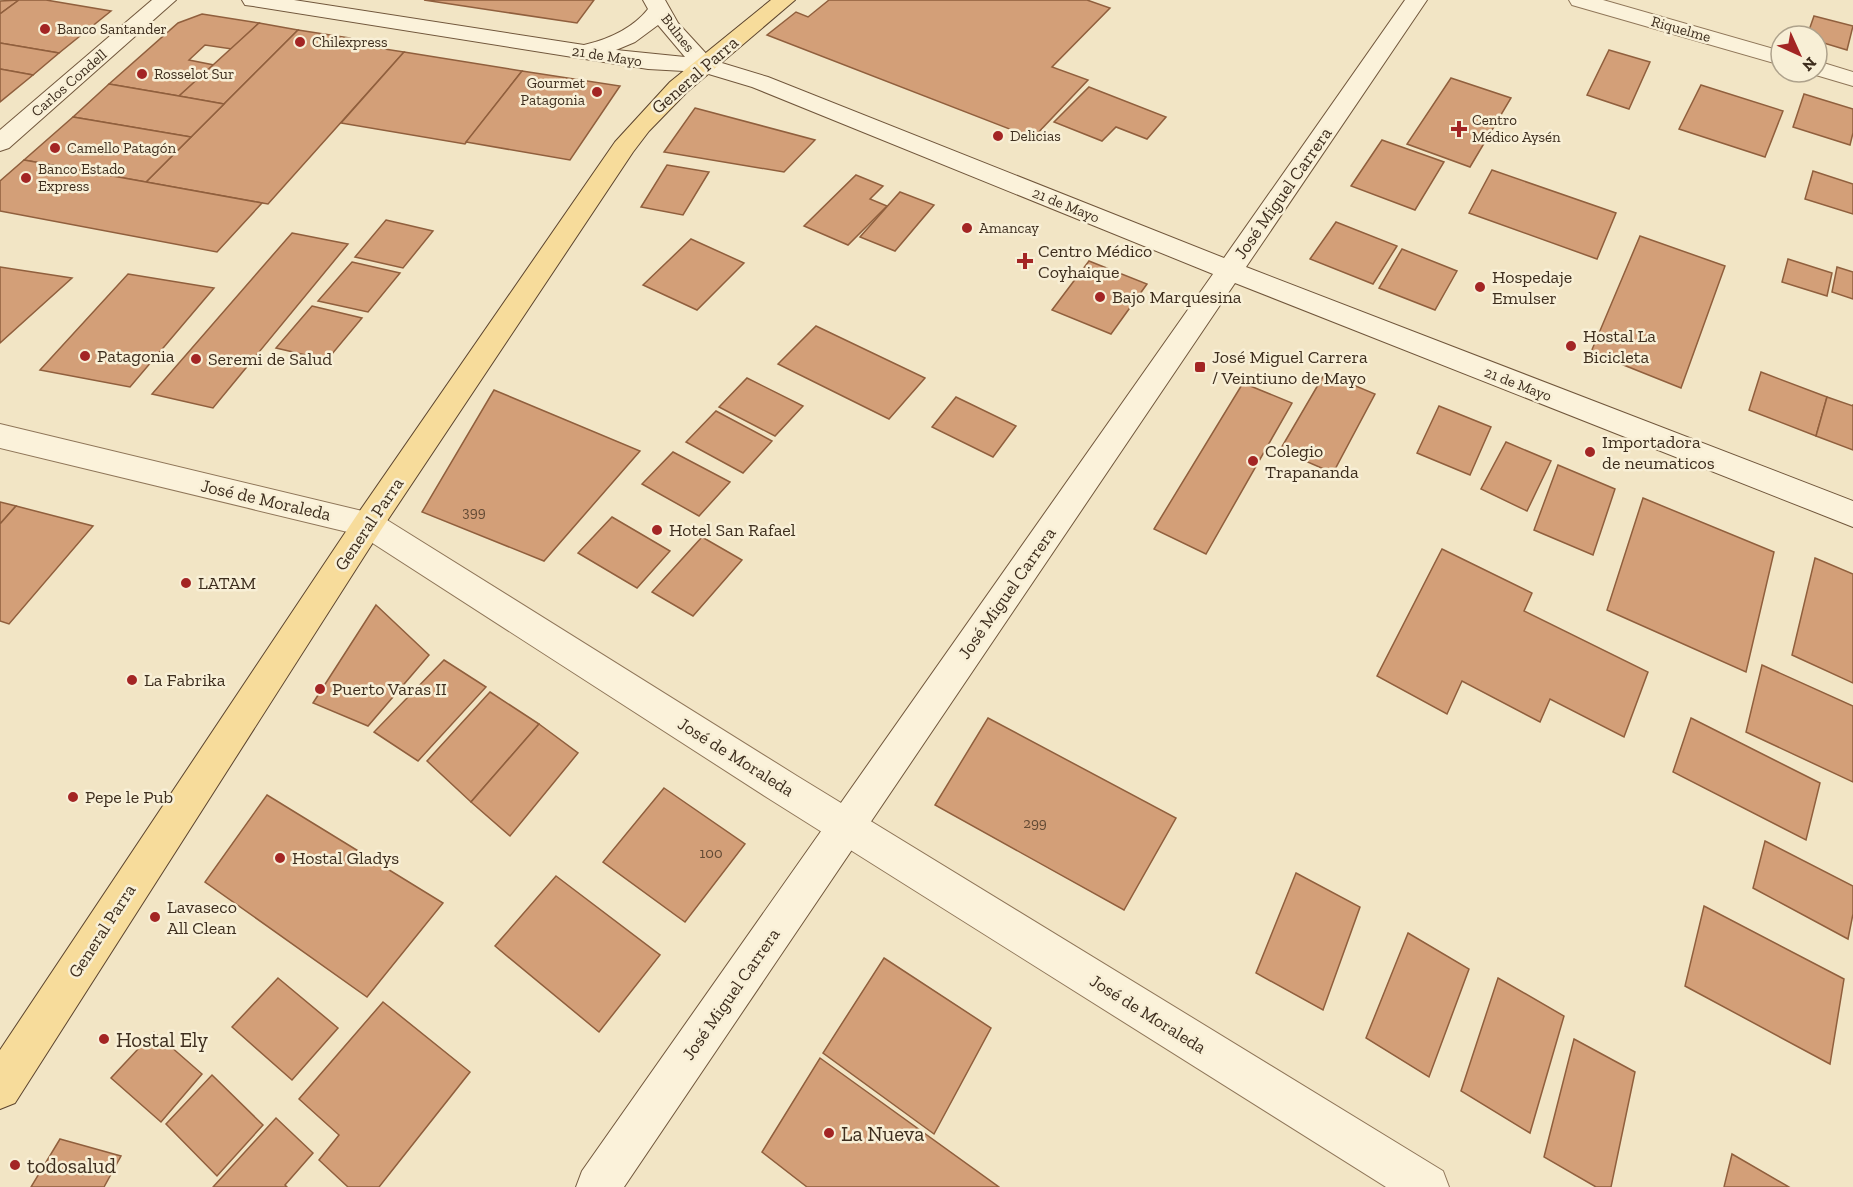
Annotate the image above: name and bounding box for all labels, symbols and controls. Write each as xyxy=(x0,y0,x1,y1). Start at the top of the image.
street label: Bulnes xyxy=(657,10,699,56)
street label: Riquelme xyxy=(1649,12,1713,46)
place label: Banco Santander xyxy=(57,20,167,38)
marker: Banco Santander xyxy=(38,22,52,36)
north arrow xyxy=(1769,24,1829,84)
street label: General Parra xyxy=(647,31,743,119)
place label: Chilexpress xyxy=(312,33,388,51)
marker: Chilexpress xyxy=(293,35,307,49)
street label: 21 de Mayo xyxy=(571,42,644,70)
street label: Carlos Condell xyxy=(28,45,110,121)
text: N xyxy=(1798,53,1820,75)
place label: Rosselot Sur xyxy=(154,65,234,83)
marker: Rosselot Sur xyxy=(135,67,149,81)
place label: Gourmet Patagonia xyxy=(520,74,585,109)
marker: Gourmet Patagonia xyxy=(590,85,604,99)
place label: Centro Médico Aysén xyxy=(1472,111,1561,146)
marker: Centro Médico Aysén xyxy=(1450,120,1468,138)
street label: José Miguel Carrera xyxy=(1229,123,1337,263)
place label: Delicias xyxy=(1010,127,1061,145)
marker: Delicias xyxy=(991,129,1005,143)
place label: Camello Patagón xyxy=(67,139,177,157)
marker: Camello Patagón xyxy=(48,141,62,155)
place label: Banco Estado Express xyxy=(38,160,125,195)
marker: Banco Estado Express xyxy=(19,171,33,185)
street label: 21 de Mayo xyxy=(1030,183,1102,227)
place label: Amancay xyxy=(979,219,1039,237)
marker: Amancay xyxy=(960,221,974,235)
place label: Centro Médico Coyhaique xyxy=(1038,240,1152,283)
marker: Centro Médico Coyhaique xyxy=(1016,252,1034,270)
place label: Hospedaje Emulser xyxy=(1492,266,1572,309)
marker: Hospedaje Emulser xyxy=(1473,280,1487,294)
place label: Bajo Marquesina xyxy=(1112,286,1242,308)
marker: Bajo Marquesina xyxy=(1093,290,1107,304)
place label: Hostal La Bicicleta xyxy=(1583,325,1656,368)
marker: Hostal La Bicicleta xyxy=(1564,339,1578,353)
place label: Patagonia xyxy=(97,345,175,367)
place label: José Miguel Carrera / Veintiuno de Mayo xyxy=(1212,346,1368,389)
place label: Seremi de Salud xyxy=(208,348,332,370)
marker: Patagonia xyxy=(78,349,92,363)
marker: Seremi de Salud xyxy=(189,352,203,366)
marker: José Miguel Carrera / Veintiuno de Mayo xyxy=(1193,360,1207,374)
street label: 21 de Mayo xyxy=(1482,363,1555,405)
place label: Importadora de neumaticos xyxy=(1602,431,1715,474)
place label: Colegio Trapananda xyxy=(1265,440,1359,483)
marker: Importadora de neumaticos xyxy=(1583,445,1597,459)
marker: Colegio Trapananda xyxy=(1246,454,1260,468)
street label: General Parra xyxy=(330,473,408,575)
street label: José de Moraleda xyxy=(199,474,333,526)
house number: 399 xyxy=(462,503,486,521)
place label: Hotel San Rafael xyxy=(669,519,796,541)
marker: Hotel San Rafael xyxy=(650,523,664,537)
street label: José Miguel Carrera xyxy=(953,523,1061,663)
place label: LATAM xyxy=(198,572,256,594)
marker: LATAM xyxy=(179,576,193,590)
place label: La Fabrika xyxy=(144,669,226,691)
marker: La Fabrika xyxy=(125,673,139,687)
place label: Puerto Varas II xyxy=(332,678,447,700)
marker: Puerto Varas II xyxy=(313,682,327,696)
street label: José de Moraleda xyxy=(674,713,798,802)
place label: Pepe le Pub xyxy=(85,786,173,808)
marker: Pepe le Pub xyxy=(66,790,80,804)
house number: 299 xyxy=(1023,814,1047,832)
house number: 100 xyxy=(699,844,723,862)
place label: Hostal Gladys xyxy=(292,847,399,869)
marker: Hostal Gladys xyxy=(273,851,287,865)
street label: General Parra xyxy=(63,880,141,982)
place label: Lavaseco All Clean xyxy=(167,896,237,939)
marker: Lavaseco All Clean xyxy=(148,910,162,924)
street label: José Miguel Carrera xyxy=(677,924,785,1064)
street label: José de Moraleda xyxy=(1086,970,1210,1059)
place label: Hostal Ely xyxy=(116,1027,208,1052)
marker: Hostal Ely xyxy=(97,1032,111,1046)
place label: La Nueva xyxy=(841,1121,925,1146)
marker: La Nueva xyxy=(822,1126,836,1140)
place label: todosalud xyxy=(27,1153,117,1178)
marker: todosalud xyxy=(8,1158,22,1172)

